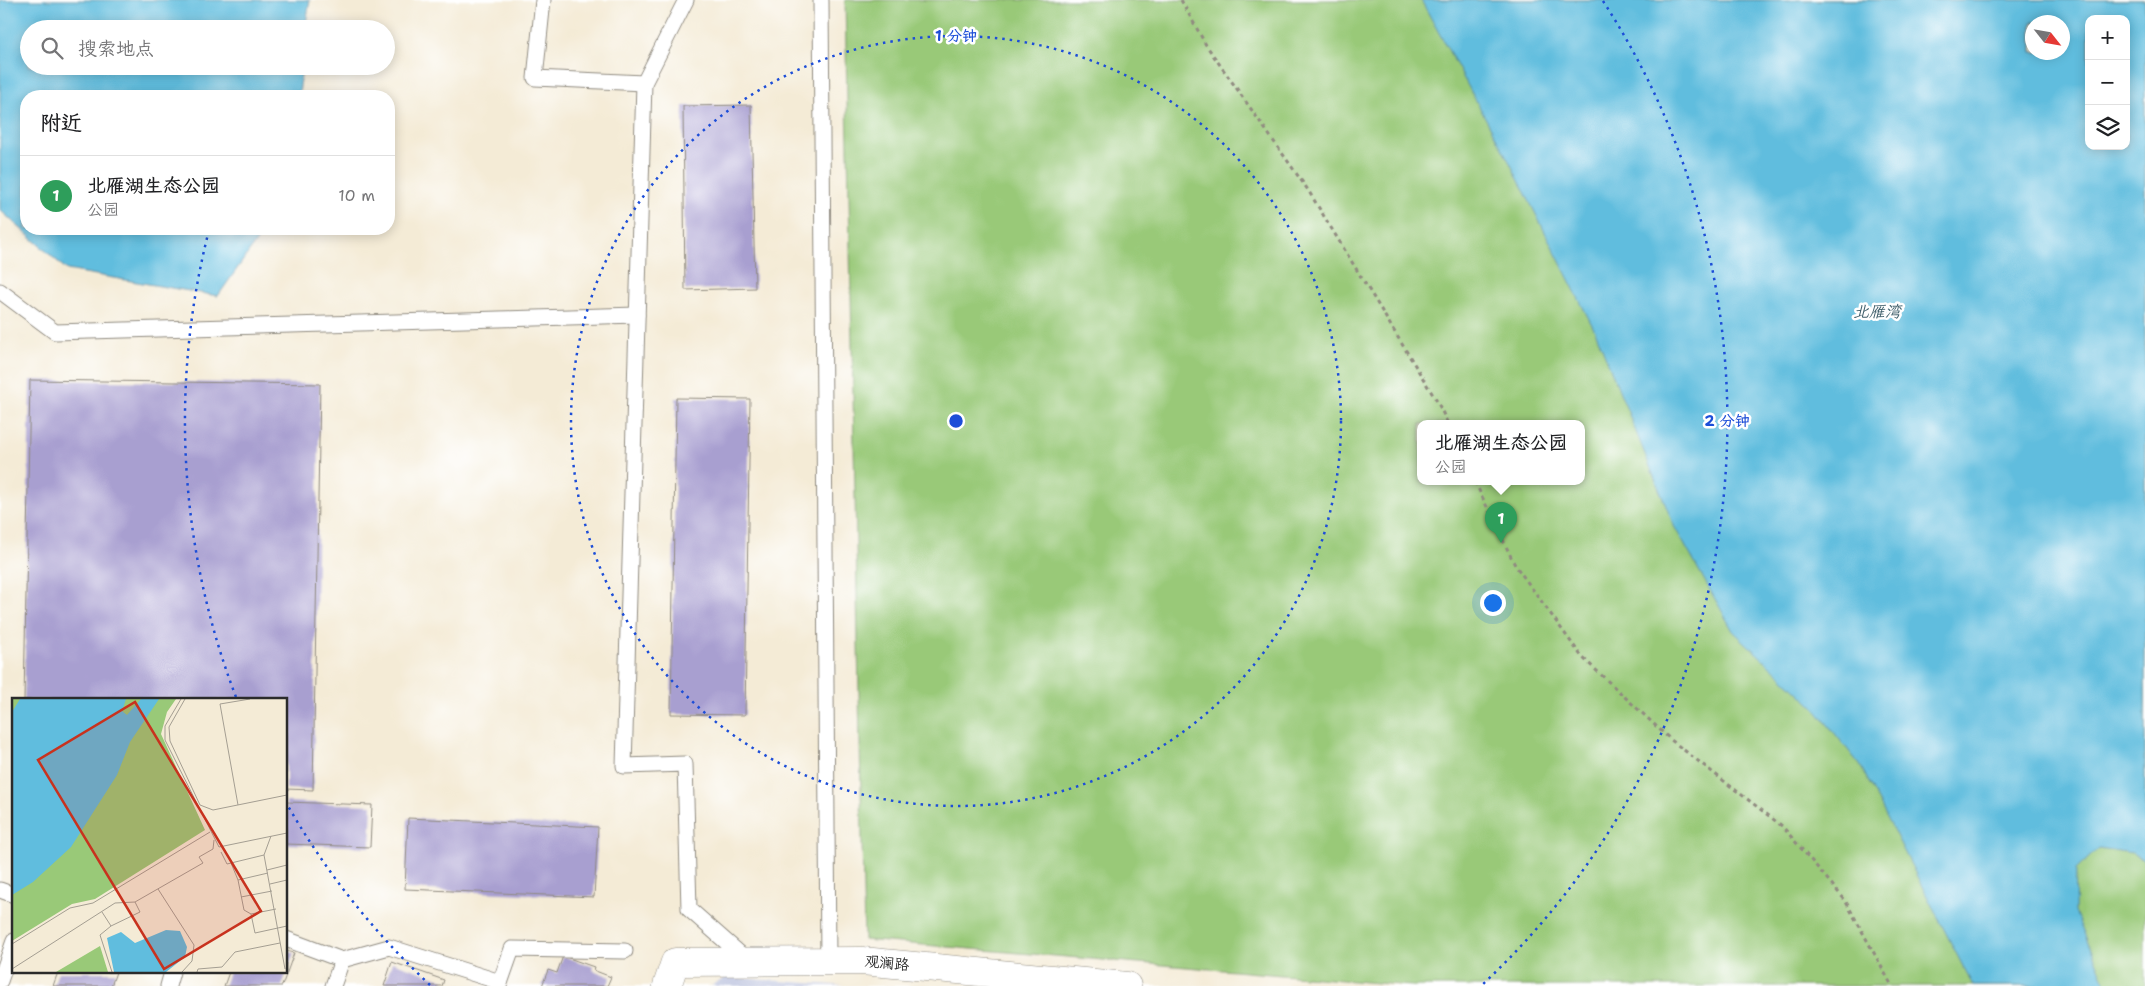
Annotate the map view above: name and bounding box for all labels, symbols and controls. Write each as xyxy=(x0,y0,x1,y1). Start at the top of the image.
north arrow xyxy=(2025,15,2070,60)
map controls xyxy=(2085,15,2130,150)
button: + xyxy=(2085,15,2130,60)
search box xyxy=(20,20,395,75)
text: 1 分钟 xyxy=(935,26,977,46)
icon: search xyxy=(38,34,66,62)
text: 搜索地点 xyxy=(78,36,154,61)
button: − xyxy=(2085,60,2130,105)
button: layers xyxy=(2085,105,2130,150)
text: 附近 xyxy=(40,109,82,137)
text: 北雁湖生态公园 xyxy=(87,173,220,198)
text: 1 xyxy=(52,185,60,206)
text: 10 m xyxy=(338,185,375,206)
text: 公园 xyxy=(87,199,119,220)
water label: 北雁湾 xyxy=(1853,301,1903,322)
text: 2 分钟 xyxy=(1704,411,1750,431)
centre of rings xyxy=(947,412,965,430)
popup xyxy=(1417,420,1585,485)
text: 北雁湖生态公园 xyxy=(1434,430,1568,455)
text: 公园 xyxy=(1434,456,1467,477)
pin: 1 xyxy=(1485,502,1517,543)
your location xyxy=(1480,590,1506,616)
inset map xyxy=(12,698,288,974)
street label: 观澜路 xyxy=(864,951,910,975)

